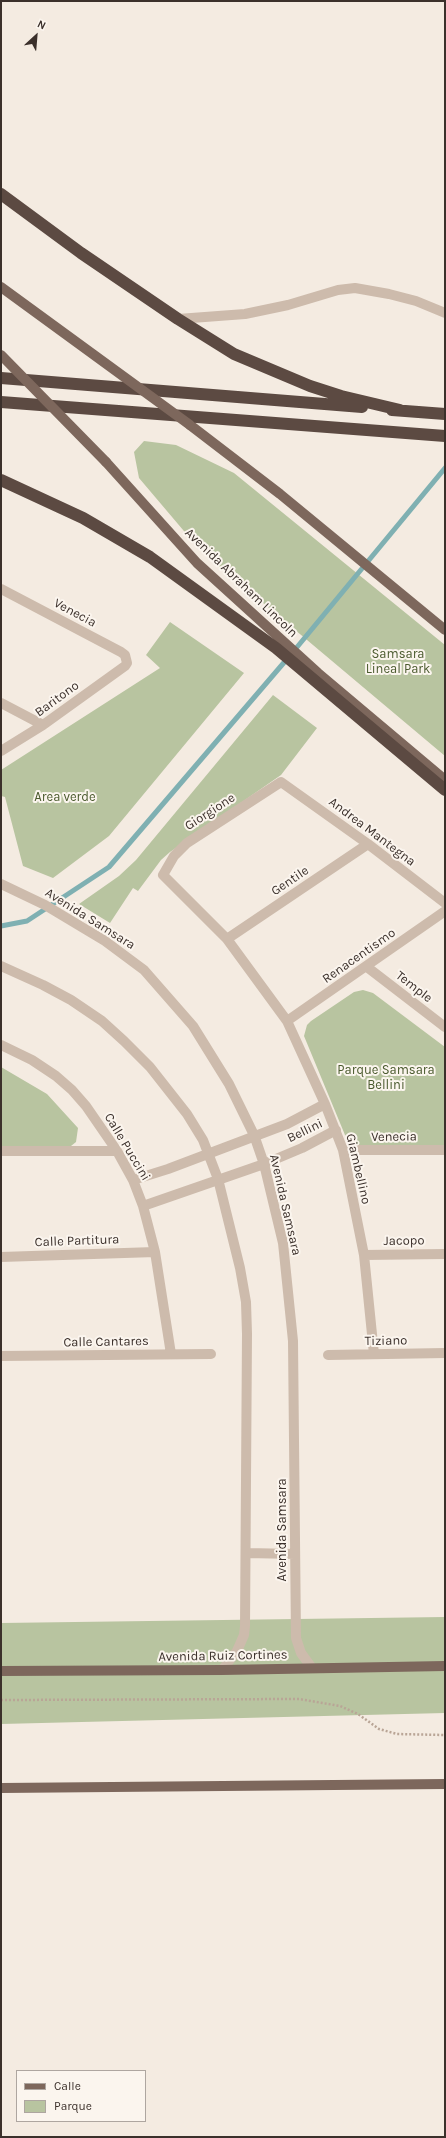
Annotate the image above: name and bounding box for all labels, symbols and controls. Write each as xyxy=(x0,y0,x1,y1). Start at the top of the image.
north arrow xyxy=(16,16,56,56)
text: N xyxy=(35,17,48,32)
street label: Avenida Abraham Lincoln xyxy=(181,525,301,641)
street label: Venecia xyxy=(51,595,99,631)
park label: Samsara Lineal Park xyxy=(366,646,430,677)
street label: Baritono xyxy=(32,678,82,720)
park label: Area verde xyxy=(34,789,96,805)
street label: Giorgione xyxy=(182,790,238,834)
street label: Andrea Mantegna xyxy=(326,794,418,870)
street label: Gentile xyxy=(268,863,312,899)
street label: Avenida Samsara xyxy=(42,885,138,953)
street label: Renacentismo xyxy=(319,925,399,987)
street label: Temple xyxy=(393,968,435,1006)
park label: Parque Samsara Bellini xyxy=(337,1062,435,1093)
street label: Calle Puccini xyxy=(101,1110,153,1184)
street label: Bellini xyxy=(285,1116,325,1146)
street label: Venecia xyxy=(371,1129,417,1145)
street label: Giambellino xyxy=(342,1132,374,1206)
street label: Avenida Samsara xyxy=(266,1153,304,1257)
street label: Calle Partitura xyxy=(34,1232,120,1250)
street label: Jacopo xyxy=(383,1233,425,1249)
street label: Calle Cantares xyxy=(63,1333,149,1351)
street label: Tiziano xyxy=(365,1333,407,1349)
street label: Avenida Samsara xyxy=(274,1478,290,1582)
street label: Avenida Ruiz Cortines xyxy=(158,1647,288,1665)
legend xyxy=(16,2070,146,2122)
text: Calle xyxy=(54,2079,81,2093)
text: Parque xyxy=(54,2099,92,2113)

